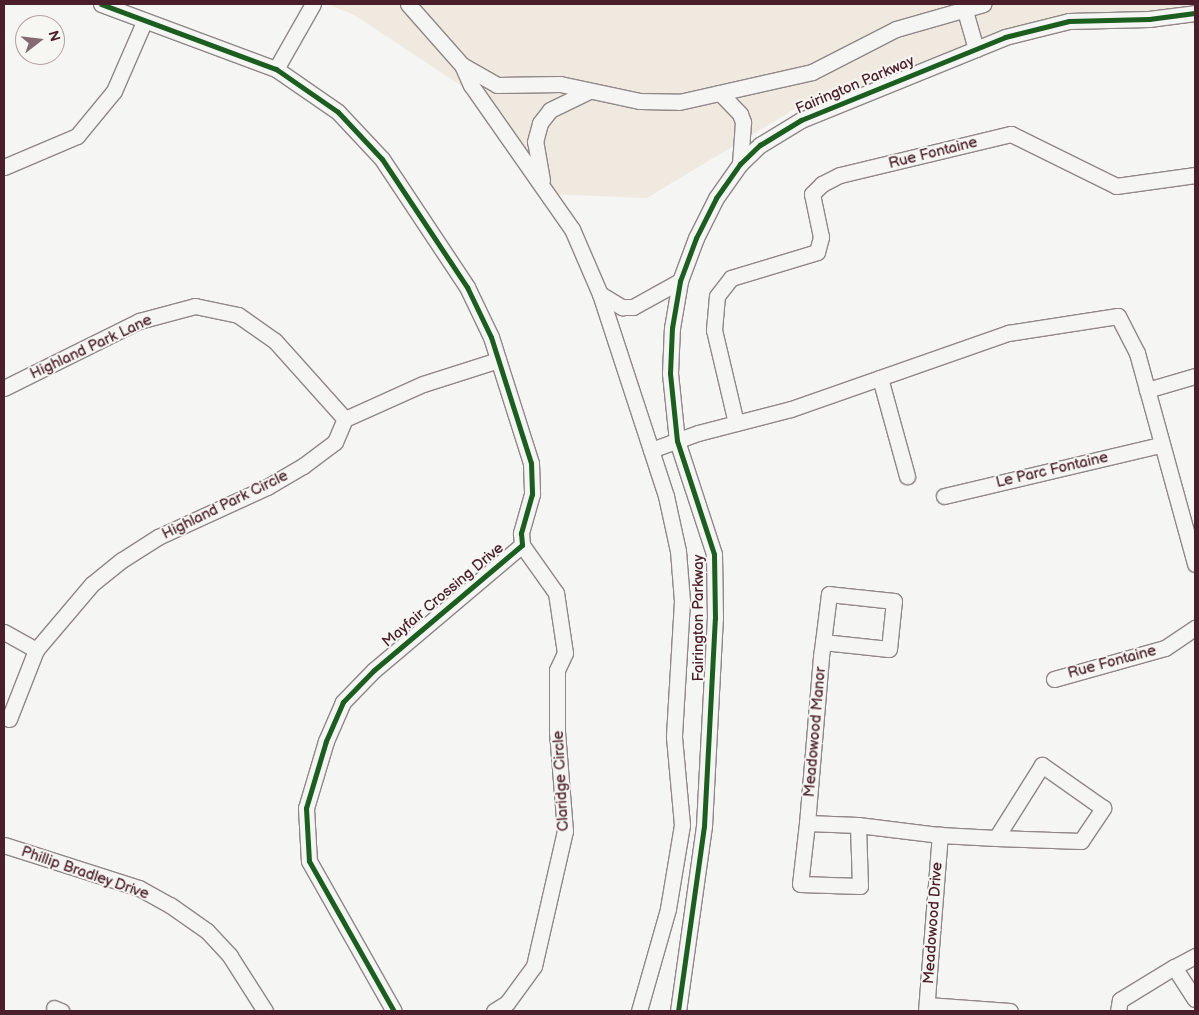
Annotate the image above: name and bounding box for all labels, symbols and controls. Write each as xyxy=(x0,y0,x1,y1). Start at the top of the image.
north arrow xyxy=(15,15,65,65)
text: N xyxy=(44,29,64,43)
street label: Fairington Parkway xyxy=(793,52,917,118)
street label: Rue Fontaine xyxy=(887,133,979,173)
street label: Highland Park Lane xyxy=(27,311,155,383)
street label: Le Parc Fontaine xyxy=(994,448,1110,492)
street label: Highland Park Circle xyxy=(159,467,291,543)
street label: Mayfair Crossing Drive xyxy=(379,539,507,651)
street label: Fairington Parkway xyxy=(690,554,708,682)
street label: Rue Fontaine xyxy=(1066,642,1158,682)
street label: Meadowood Manor xyxy=(800,666,830,798)
street label: Claridge Circle xyxy=(549,730,573,832)
street label: Phillip Bradley Drive xyxy=(18,843,152,903)
street label: Meadowood Drive xyxy=(920,861,946,985)

